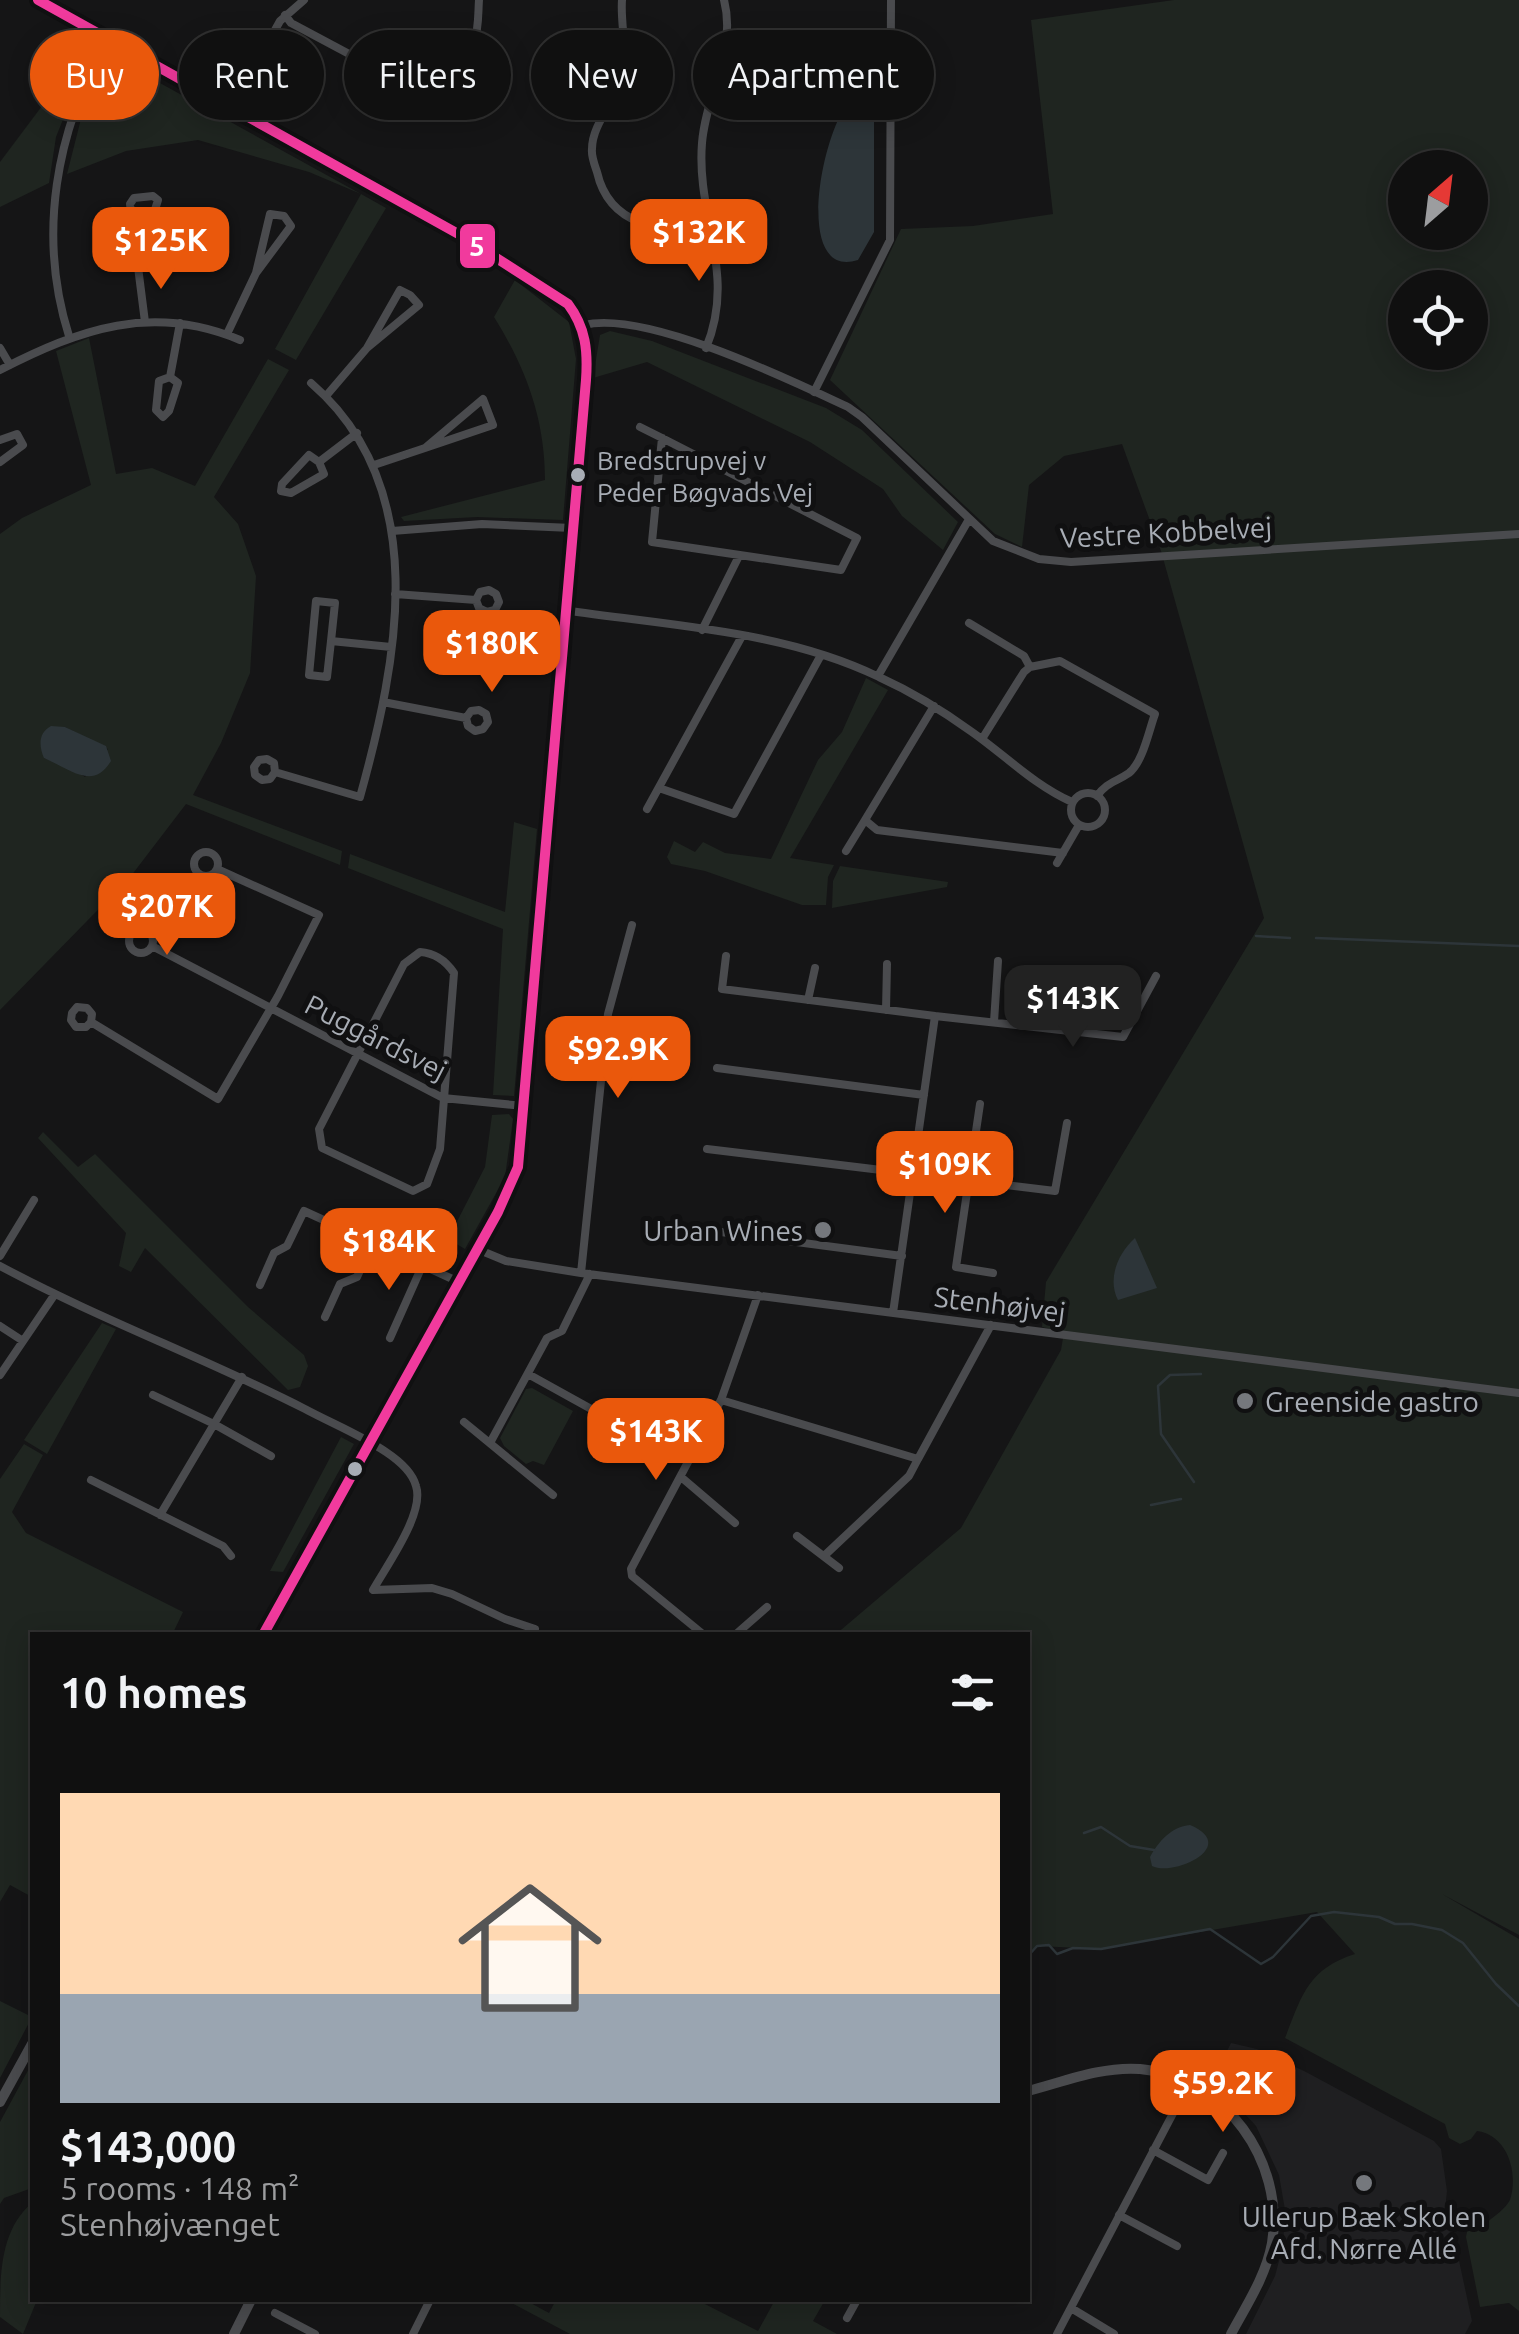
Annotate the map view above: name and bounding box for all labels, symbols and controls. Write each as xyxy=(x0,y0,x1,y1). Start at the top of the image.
chip: Buy xyxy=(30,30,159,120)
chip: Rent xyxy=(179,30,324,120)
chip: Filters xyxy=(344,30,511,120)
chip: New xyxy=(531,30,673,120)
chip: Apartment xyxy=(693,30,934,120)
north arrow xyxy=(1388,150,1488,250)
map controls xyxy=(1388,150,1488,370)
pin: $132K xyxy=(629,199,769,284)
pin: $125K xyxy=(91,207,231,292)
text: $132K xyxy=(652,213,746,249)
text: $125K xyxy=(114,221,208,257)
line badge: 5 xyxy=(458,222,497,270)
text: 5 xyxy=(469,230,485,261)
button: locate xyxy=(1388,270,1488,370)
place label: Bredstrupvej v Peder Bøgvads Vej xyxy=(597,446,813,507)
marker: Bredstrupvej v Peder Bøgvads Vej xyxy=(568,465,588,485)
street label: Vestre Kobbelvej xyxy=(1059,511,1273,553)
pin: $180K xyxy=(422,610,562,695)
text: $180K xyxy=(445,624,539,660)
pin: $207K xyxy=(97,873,237,958)
text: $207K xyxy=(120,887,214,923)
pin: $143K xyxy=(1003,965,1143,1050)
text: $143K xyxy=(1026,979,1120,1015)
street label: Puggårdsvej xyxy=(300,988,452,1086)
pin: $92.9K xyxy=(537,1016,699,1101)
text: $92.9K xyxy=(567,1030,669,1066)
pin: $109K xyxy=(875,1131,1015,1216)
text: $109K xyxy=(898,1145,992,1181)
pin: $184K xyxy=(319,1208,459,1293)
place label: Urban Wines xyxy=(643,1215,803,1246)
marker: Urban Wines xyxy=(812,1219,834,1241)
text: $184K xyxy=(342,1222,436,1258)
street label: Stenhøjvej xyxy=(933,1281,1067,1327)
place label: Greenside gastro xyxy=(1265,1386,1479,1417)
marker: Greenside gastro xyxy=(1234,1390,1256,1412)
pin: $143K xyxy=(586,1398,726,1483)
text: $143K xyxy=(609,1412,703,1448)
unlabelled marker xyxy=(345,1459,365,1479)
icon: filters xyxy=(945,1665,1000,1720)
text: 10 homes xyxy=(60,1669,247,1716)
icon: home xyxy=(440,1858,620,2038)
pin: $59.2K xyxy=(1142,2050,1304,2135)
text: $59.2K xyxy=(1172,2064,1274,2100)
text: $143,000 xyxy=(60,2123,236,2170)
text: 5 rooms · 148 m² xyxy=(60,2170,300,2206)
marker: Ullerup Bæk Skolen Afd. Nørre Allé xyxy=(1353,2172,1375,2194)
place label: Ullerup Bæk Skolen Afd. Nørre Allé xyxy=(1242,2201,1486,2264)
text: Stenhøjvænget xyxy=(60,2206,280,2242)

